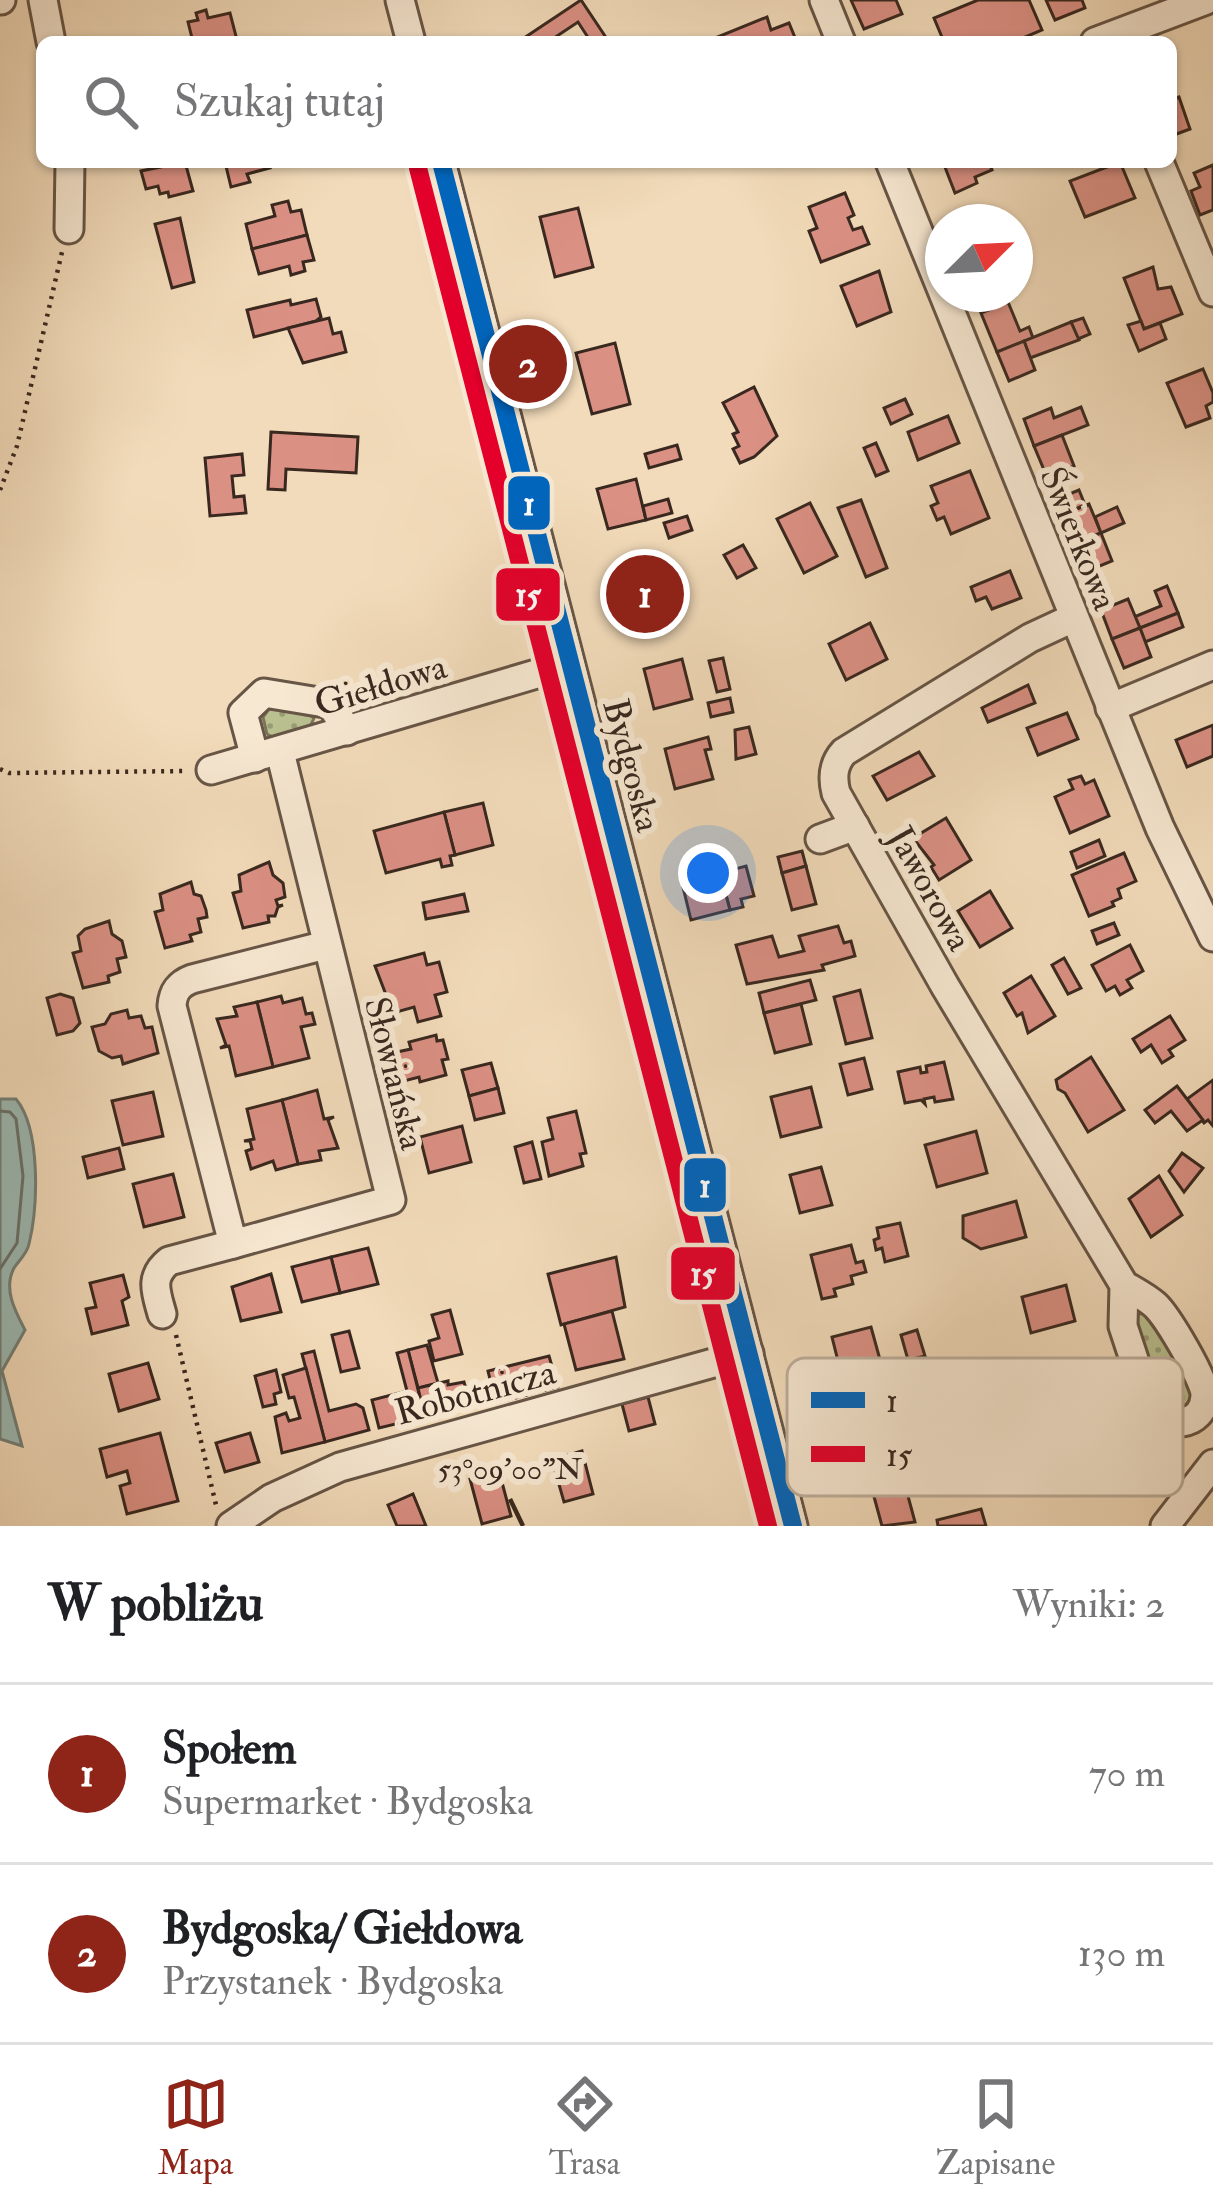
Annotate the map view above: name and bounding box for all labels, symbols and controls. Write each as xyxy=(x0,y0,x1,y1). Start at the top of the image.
search box xyxy=(36,36,1177,168)
icon: search xyxy=(78,69,144,135)
text: Szukaj tutaj xyxy=(174,74,385,130)
north arrow xyxy=(925,204,1033,312)
pin: 2 xyxy=(489,319,567,409)
street label: Świerkowa xyxy=(1030,460,1128,618)
line badge: 1 xyxy=(506,474,552,532)
text: 1 xyxy=(523,484,535,525)
pin: 1 xyxy=(606,549,684,639)
line badge: 15 xyxy=(494,566,562,623)
text: 15 xyxy=(515,575,542,616)
street label: Giełdowa xyxy=(309,644,453,727)
street label: Bydgoska xyxy=(592,694,671,838)
street label: Jaworowa xyxy=(877,818,983,960)
your location xyxy=(678,843,738,903)
street label: Słowiańska xyxy=(354,993,435,1155)
line badge: 1 xyxy=(682,1156,728,1214)
text: 1 xyxy=(699,1166,711,1207)
line badge: 15 xyxy=(669,1245,737,1302)
text: 15 xyxy=(690,1254,717,1295)
street label: Robotnicza xyxy=(390,1349,562,1435)
legend xyxy=(787,1358,1183,1496)
text: 1 xyxy=(886,1381,898,1422)
text: 15 xyxy=(886,1435,913,1476)
text: 53°09'00"N xyxy=(438,1451,582,1488)
text: W pobliżu xyxy=(48,1572,263,1636)
text: Wyniki: 2 xyxy=(1013,1580,1165,1629)
text: Społem xyxy=(162,1721,296,1777)
text: 1 xyxy=(80,1749,94,1798)
text: 70 m xyxy=(1089,1749,1165,1798)
text: Supermarket · Bydgoska xyxy=(162,1777,533,1826)
text: Bydgoska/ Giełdowa xyxy=(162,1901,522,1957)
text: 2 xyxy=(77,1929,97,1978)
text: 130 m xyxy=(1078,1929,1165,1978)
text: Przystanek · Bydgoska xyxy=(162,1957,503,2006)
tab: Mapa xyxy=(158,2071,233,2184)
tab: Trasa xyxy=(549,2071,620,2184)
tab: Zapisane xyxy=(936,2071,1055,2184)

